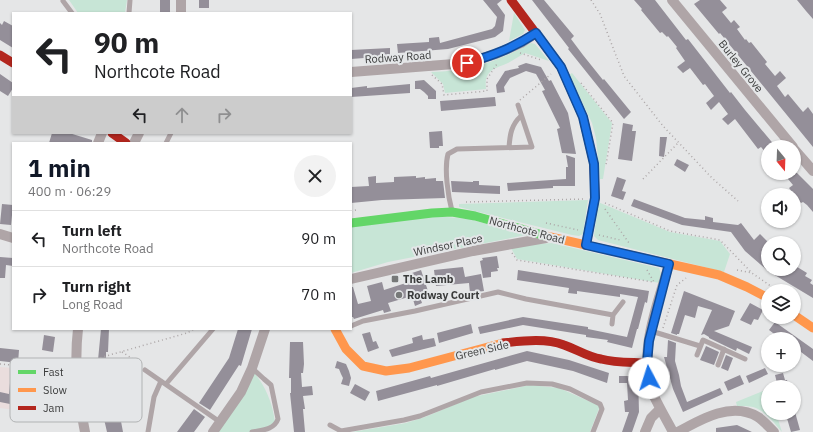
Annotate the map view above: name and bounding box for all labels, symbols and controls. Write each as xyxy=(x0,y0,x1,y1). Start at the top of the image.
text: 90 m xyxy=(94,24,159,61)
icon: left xyxy=(28,28,80,80)
street label: Burley Grove xyxy=(716,37,766,95)
pin xyxy=(450,46,484,80)
street label: Rodway Road xyxy=(364,48,432,66)
icon: arrive xyxy=(456,52,478,74)
text: Northcote Road xyxy=(94,60,221,83)
icon: left xyxy=(129,104,151,126)
icon: ahead xyxy=(171,104,193,126)
icon: right xyxy=(213,104,235,126)
north arrow xyxy=(761,140,801,180)
map controls xyxy=(761,140,801,420)
text: 1 min xyxy=(28,152,91,184)
button: close xyxy=(294,155,336,197)
text: 400 m · 06:29 xyxy=(28,183,111,200)
button: sound xyxy=(761,188,801,228)
street label: Northcote Road xyxy=(488,213,566,247)
text: Turn left xyxy=(62,221,122,240)
icon: left xyxy=(28,228,50,250)
text: 90 m xyxy=(301,229,336,248)
street label: Windsor Place xyxy=(412,231,484,259)
button: search xyxy=(761,236,801,276)
text: Northcote Road xyxy=(62,240,154,257)
place label: The Lamb xyxy=(403,272,454,286)
marker: The Lamb xyxy=(390,274,400,284)
text: Turn right xyxy=(62,277,131,296)
icon: right xyxy=(28,284,50,306)
button: layers xyxy=(761,284,801,324)
text: 70 m xyxy=(301,285,336,304)
place label: Rodway Court xyxy=(407,288,480,302)
marker: Rodway Court xyxy=(394,290,404,300)
text: Long Road xyxy=(62,296,123,313)
button: + xyxy=(761,332,801,372)
street label: Green Side xyxy=(454,337,510,363)
position arrow xyxy=(628,357,670,399)
legend xyxy=(10,358,142,422)
text: Fast xyxy=(43,365,64,379)
button: − xyxy=(761,380,801,420)
text: Slow xyxy=(43,383,67,397)
text: Jam xyxy=(43,401,64,415)

